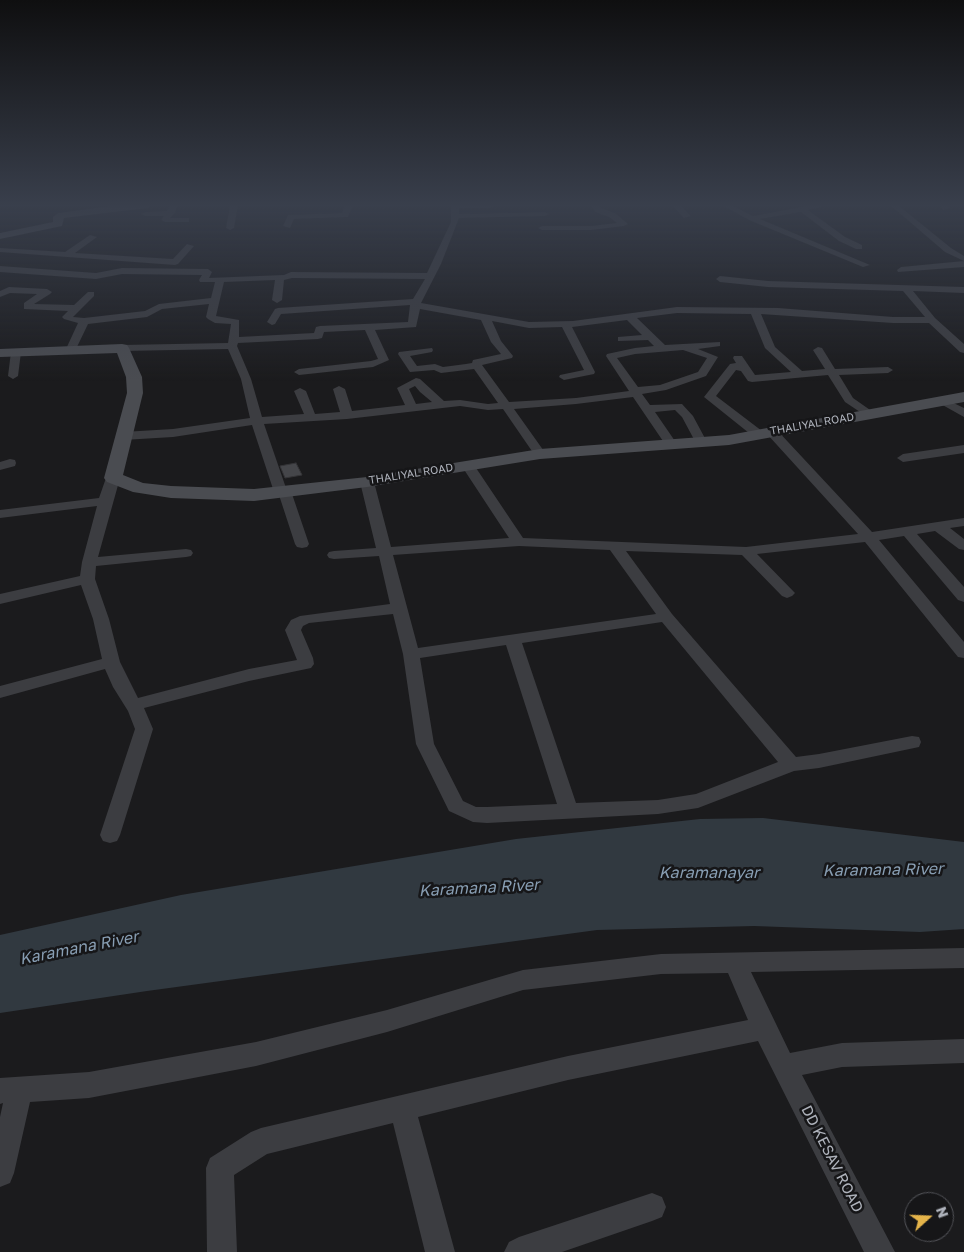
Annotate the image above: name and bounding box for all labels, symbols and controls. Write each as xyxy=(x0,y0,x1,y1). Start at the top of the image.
street label: THALIYAL ROAD xyxy=(769,410,855,438)
street label: THALIYAL ROAD xyxy=(368,461,454,487)
water label: Karamana River xyxy=(823,859,943,881)
water label: Karamanayar xyxy=(659,863,759,883)
water label: Karamana River xyxy=(418,875,540,901)
water label: Karamana River xyxy=(18,927,140,969)
street label: DD KESAV ROAD xyxy=(797,1102,867,1216)
north arrow xyxy=(904,1192,954,1242)
text: N xyxy=(933,1204,952,1220)

